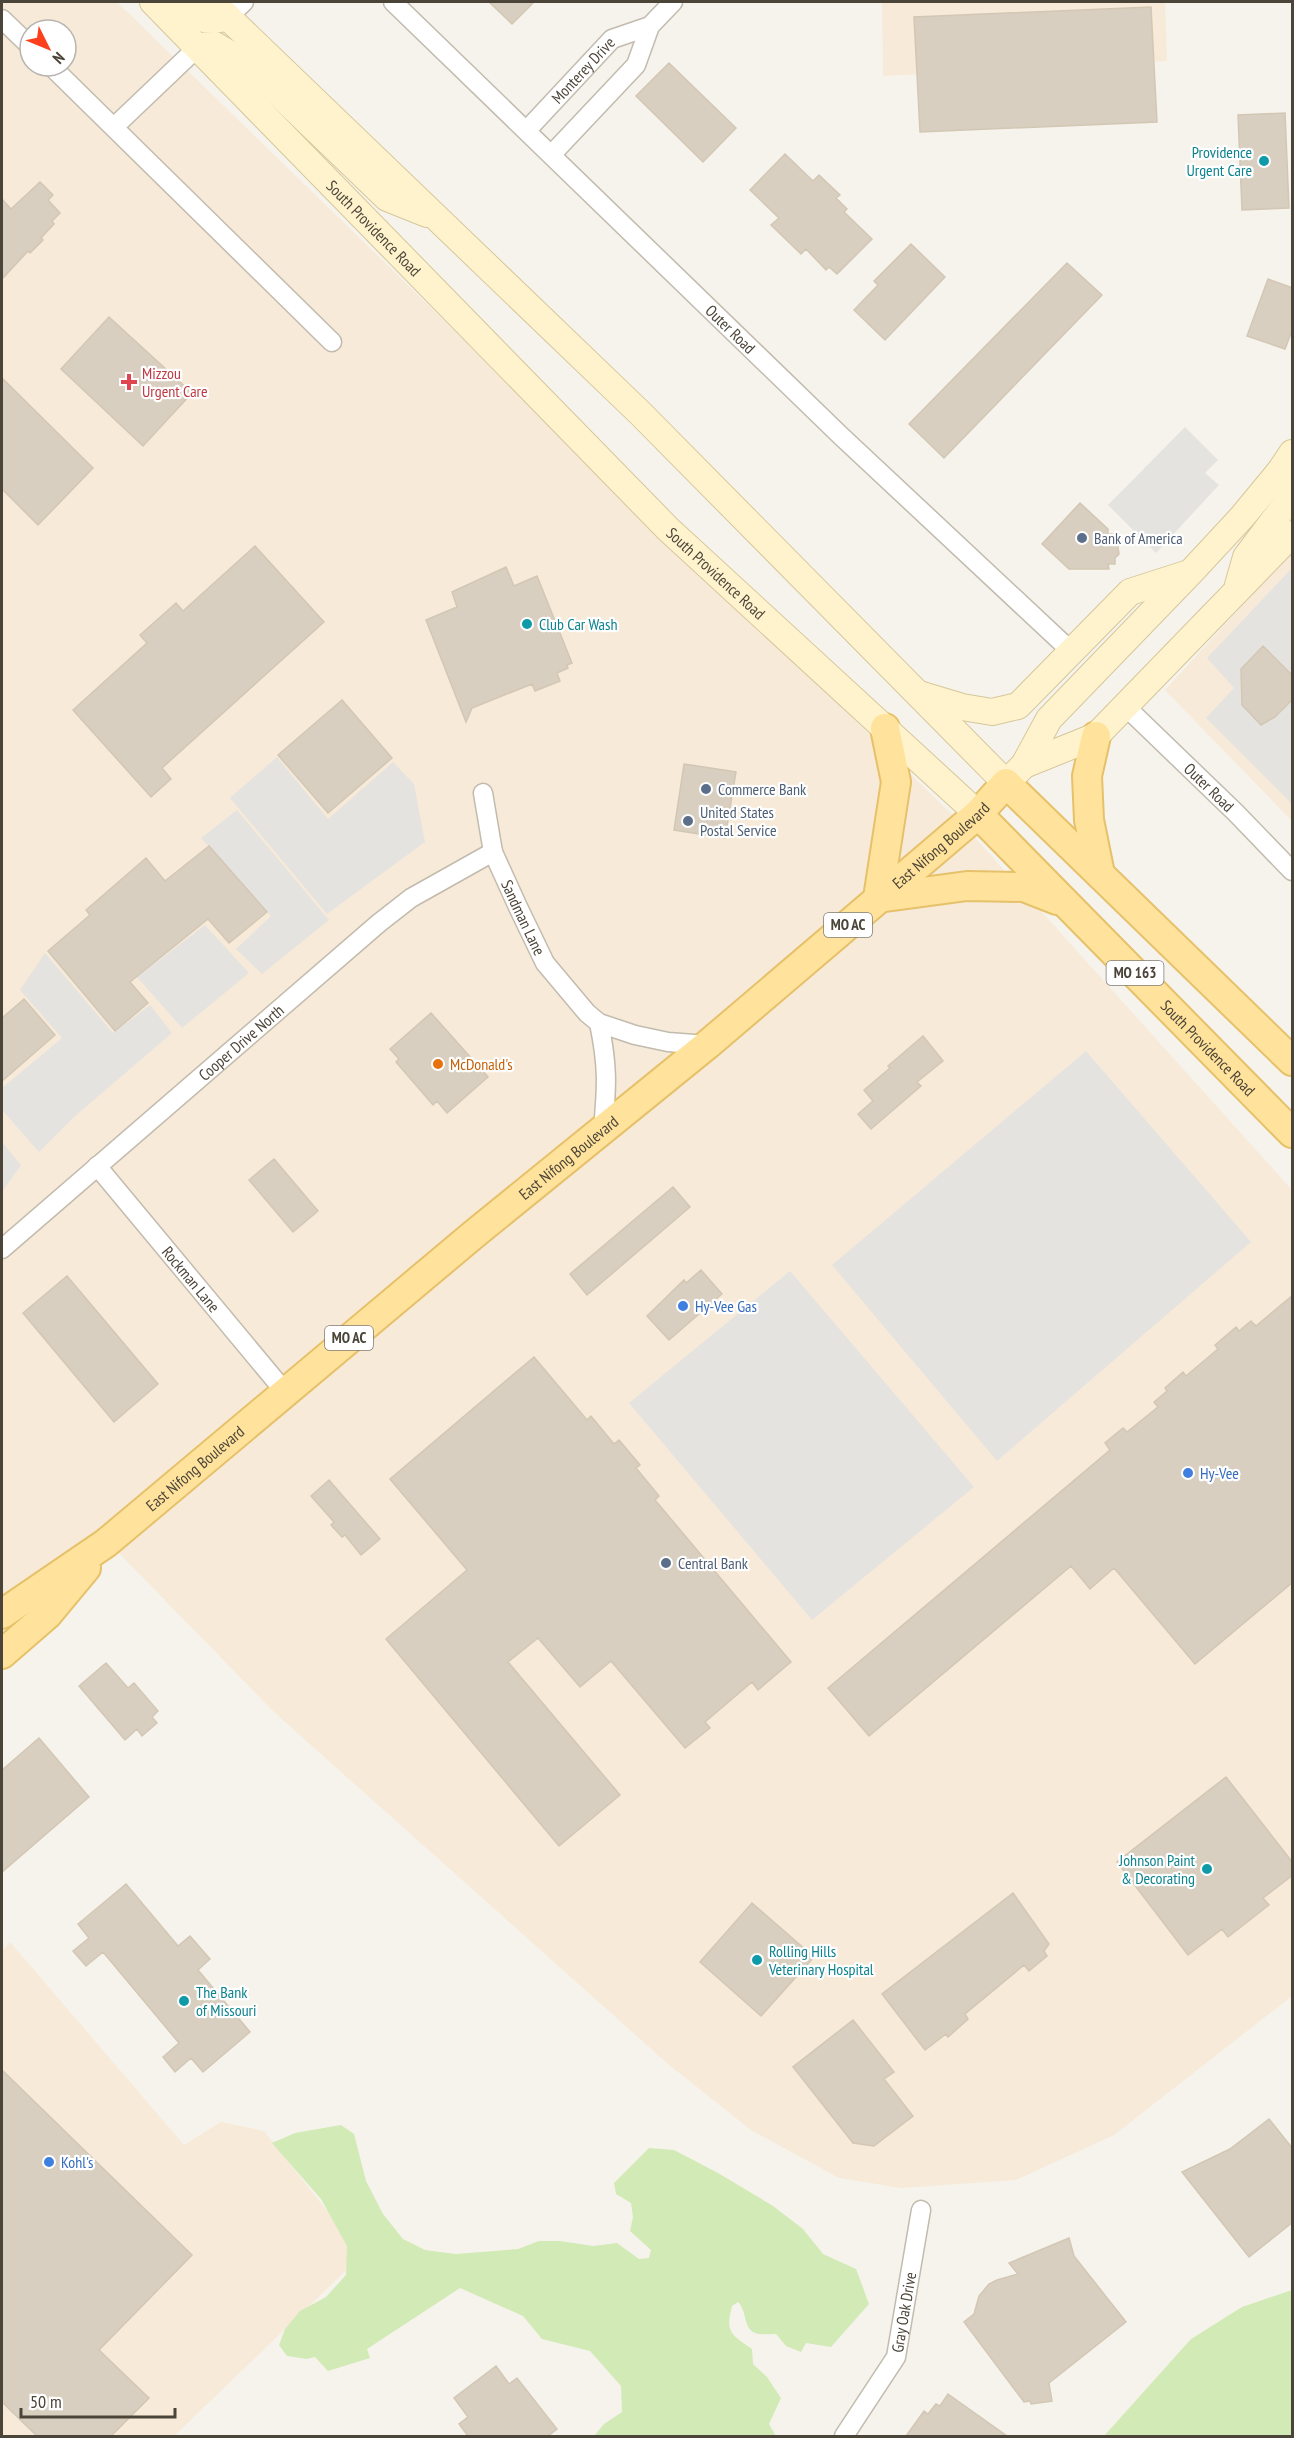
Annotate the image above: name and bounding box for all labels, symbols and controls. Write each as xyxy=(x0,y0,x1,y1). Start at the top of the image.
north arrow xyxy=(18,18,78,78)
street label: Monterey Drive xyxy=(547,33,619,108)
text: N xyxy=(49,48,69,68)
place label: Providence Urgent Care xyxy=(1186,142,1252,180)
marker: Providence Urgent Care xyxy=(1257,154,1271,168)
street label: South Providence Road xyxy=(322,176,425,280)
street label: Outer Road xyxy=(701,300,760,358)
place label: Mizzou Urgent Care xyxy=(142,363,208,401)
marker: Mizzou Urgent Care xyxy=(120,373,138,391)
street label: South Providence Road xyxy=(663,523,769,623)
place label: Bank of America xyxy=(1094,528,1183,548)
marker: Bank of America xyxy=(1075,531,1089,545)
place label: Club Car Wash xyxy=(539,614,617,634)
marker: Club Car Wash xyxy=(520,617,534,631)
street label: Outer Road xyxy=(1180,759,1238,816)
place label: Commerce Bank xyxy=(718,779,807,799)
marker: Commerce Bank xyxy=(699,782,713,796)
street label: East Nifong Boulevard xyxy=(888,798,994,893)
place label: United States Postal Service xyxy=(700,802,777,840)
marker: United States Postal Service xyxy=(681,814,695,828)
street label: Sandman Lane xyxy=(497,877,550,958)
road number: MO AC xyxy=(824,913,872,937)
road number: MO 163 xyxy=(1106,961,1164,985)
street label: South Providence Road xyxy=(1157,996,1260,1100)
street label: Cooper Drive North xyxy=(194,1000,288,1085)
place label: McDonald's xyxy=(450,1054,513,1074)
marker: McDonald's xyxy=(431,1057,445,1071)
street label: East Nifong Boulevard xyxy=(515,1111,622,1204)
street label: Rockman Lane xyxy=(158,1242,224,1316)
place label: Hy-Vee Gas xyxy=(695,1296,757,1316)
marker: Hy-Vee Gas xyxy=(676,1299,690,1313)
road number: MO AC xyxy=(325,1326,373,1350)
street label: East Nifong Boulevard xyxy=(142,1421,248,1515)
place label: Hy-Vee xyxy=(1200,1463,1239,1483)
marker: Hy-Vee xyxy=(1181,1466,1195,1480)
place label: Central Bank xyxy=(678,1553,749,1573)
marker: Central Bank xyxy=(659,1556,673,1570)
place label: Johnson Paint & Decorating xyxy=(1118,1850,1196,1888)
marker: Johnson Paint & Decorating xyxy=(1200,1862,1214,1876)
place label: Rolling Hills Veterinary Hospital xyxy=(768,1941,874,1979)
marker: Rolling Hills Veterinary Hospital xyxy=(750,1953,764,1967)
place label: The Bank of Missouri xyxy=(196,1982,256,2020)
marker: The Bank of Missouri xyxy=(177,1994,191,2008)
place label: Kohl's xyxy=(61,2152,93,2172)
marker: Kohl's xyxy=(42,2155,56,2169)
street label: Gray Oak Drive xyxy=(887,2271,920,2354)
scale bar xyxy=(21,2381,176,2419)
text: 50 m xyxy=(30,2390,62,2413)

